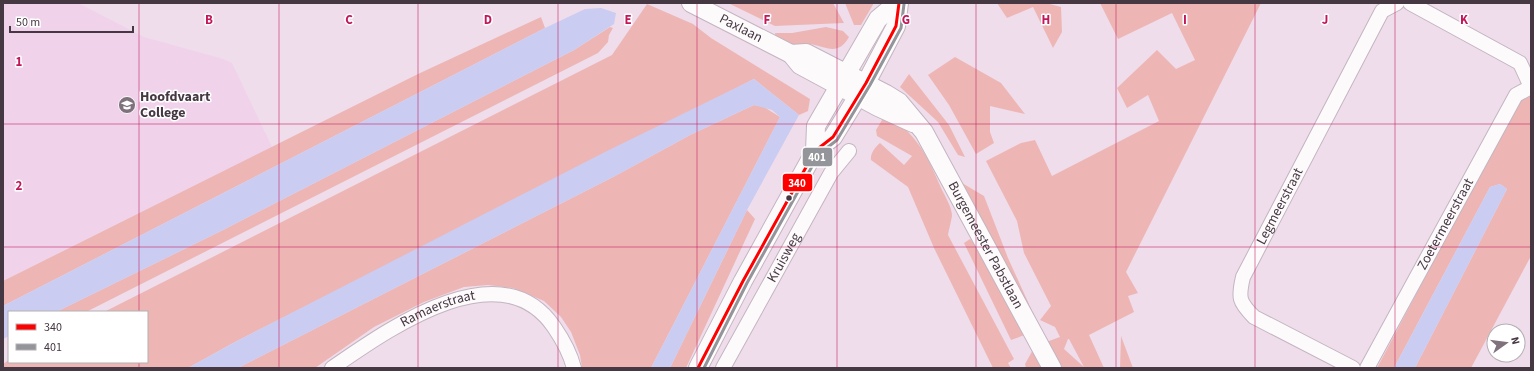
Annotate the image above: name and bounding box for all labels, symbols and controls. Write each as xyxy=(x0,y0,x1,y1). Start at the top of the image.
scale bar xyxy=(10,8,133,34)
street label: Paxlaan xyxy=(716,9,766,48)
text: B xyxy=(205,11,213,29)
text: C xyxy=(345,11,353,29)
text: D xyxy=(484,11,492,29)
text: E xyxy=(624,11,632,29)
text: F xyxy=(764,11,771,29)
text: G xyxy=(902,11,910,29)
text: H xyxy=(1042,11,1050,29)
text: I xyxy=(1183,11,1187,29)
text: J xyxy=(1322,11,1328,29)
text: K xyxy=(1460,11,1469,29)
text: 50 m xyxy=(16,14,40,31)
text: 1 xyxy=(16,53,23,71)
place label: Hoofdvaart College xyxy=(140,87,211,123)
school or university icon: Hoofdvaart College xyxy=(117,95,137,115)
line badge: 401 xyxy=(802,147,833,167)
text: 401 xyxy=(808,150,826,165)
street label: Legmeerstraat xyxy=(1252,164,1309,248)
line badge: 340 xyxy=(782,173,813,192)
street label: Zoetermeerstraat xyxy=(1412,174,1479,274)
text: 340 xyxy=(788,176,806,191)
text: 2 xyxy=(16,177,23,195)
street label: Burgemeester Pabstlaan xyxy=(943,178,1028,313)
unlabelled marker xyxy=(784,193,794,203)
street label: Kruisweg xyxy=(762,229,806,286)
street label: Ramaerstraat xyxy=(397,285,477,332)
legend xyxy=(8,311,148,363)
text: 340 xyxy=(44,319,62,336)
north arrow xyxy=(1486,323,1526,363)
text: N xyxy=(1507,335,1523,346)
text: 401 xyxy=(44,339,62,356)

